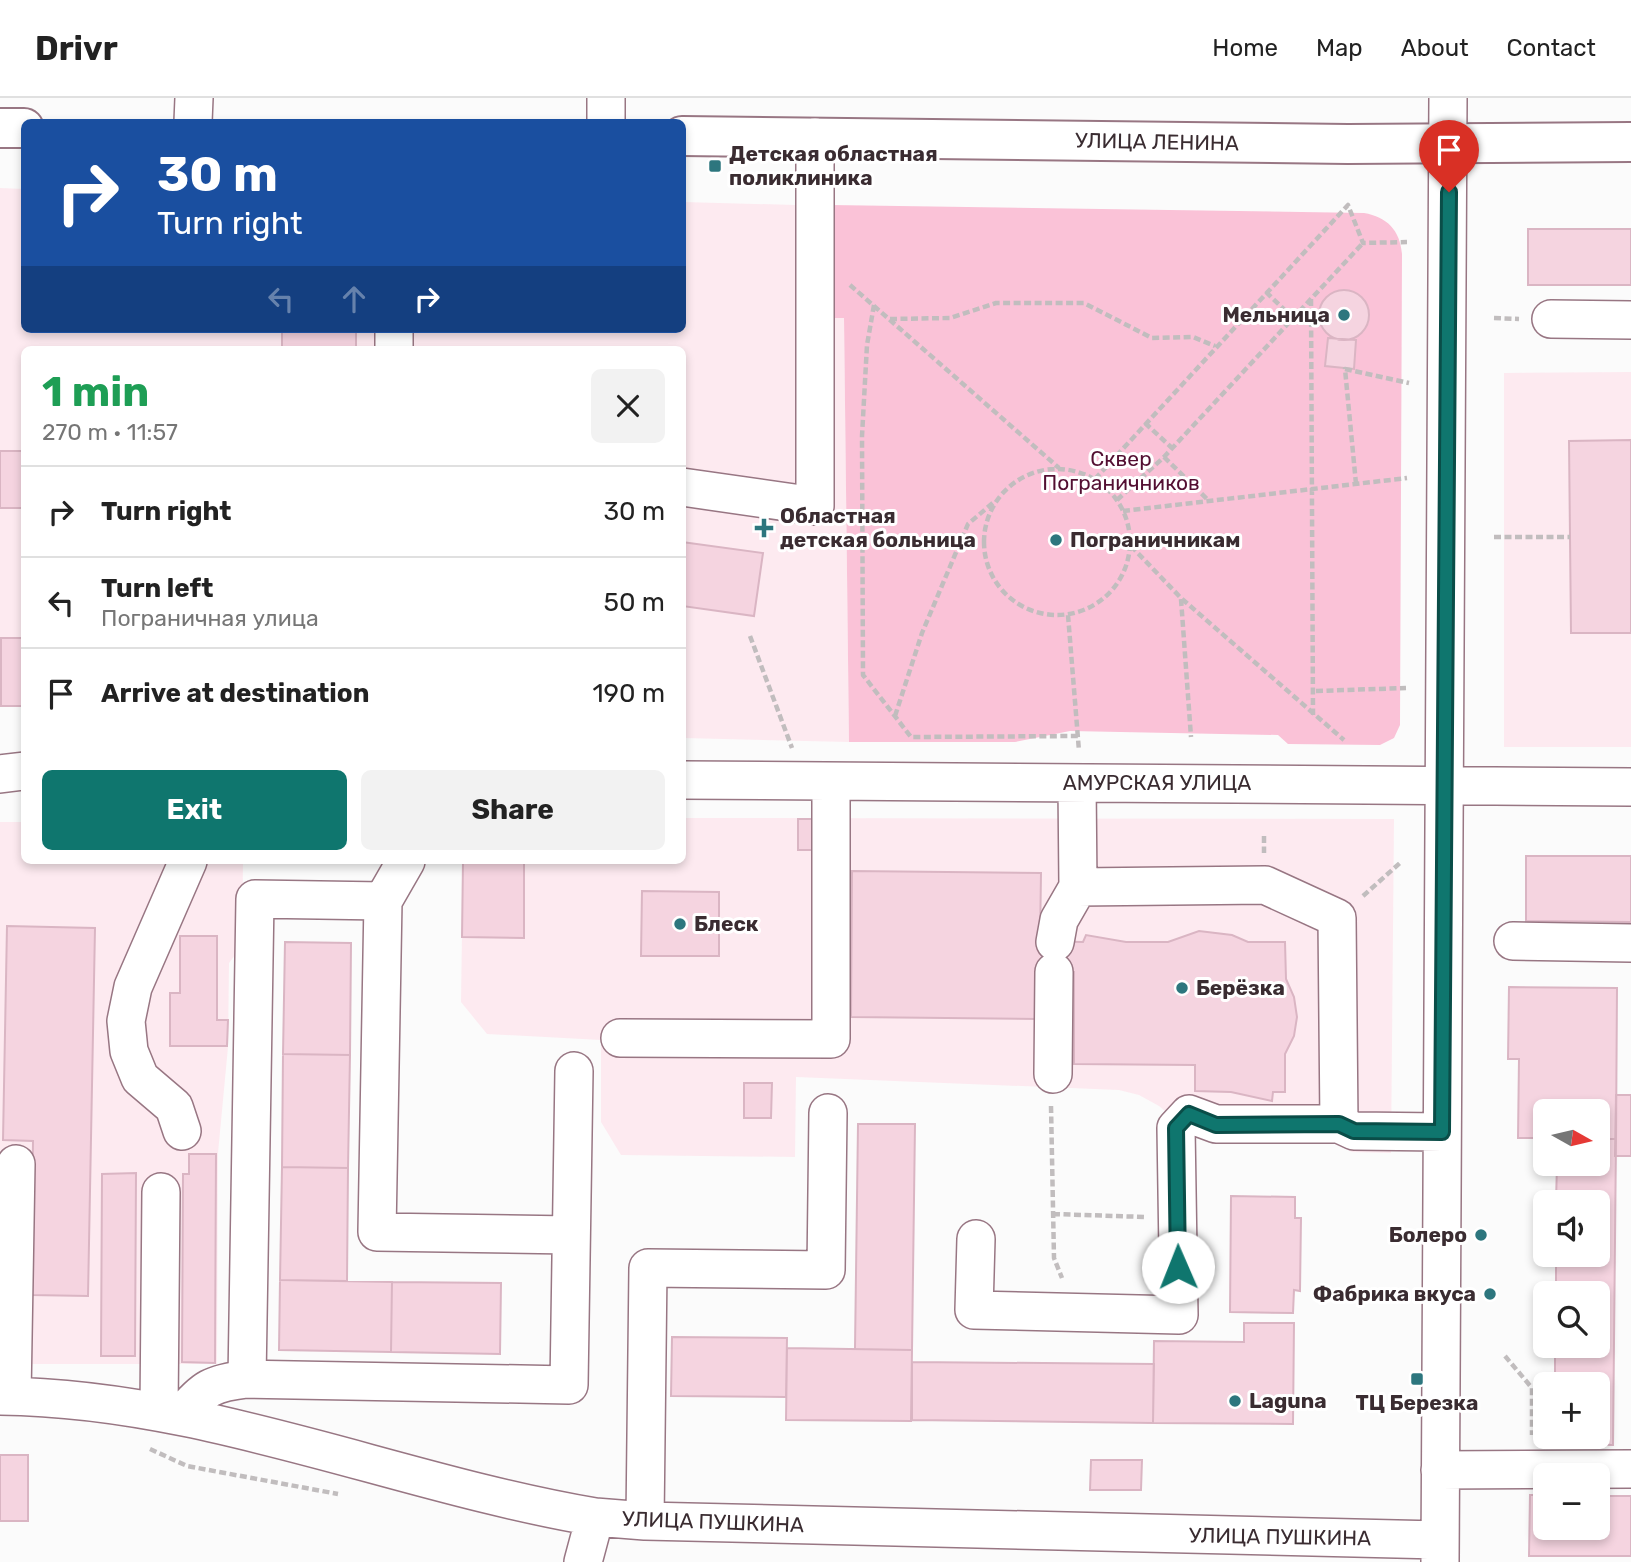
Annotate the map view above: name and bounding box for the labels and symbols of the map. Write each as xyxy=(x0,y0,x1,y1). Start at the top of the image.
pin xyxy=(1419,120,1479,192)
street label: УЛИЦА ЛЕНИНА xyxy=(1075,128,1239,155)
place label: Детская областная поликлиника xyxy=(729,141,938,190)
marker: Детская областная поликлиника xyxy=(707,158,723,174)
place label: Мельница xyxy=(1222,302,1330,327)
marker: Мельница xyxy=(1336,307,1352,323)
park label: Сквер Пограничников xyxy=(1042,446,1200,495)
place label: Областная детская больница xyxy=(780,503,976,552)
marker: Областная детская больница xyxy=(754,518,774,538)
place label: Пограничникам xyxy=(1070,527,1240,552)
marker: Пограничникам xyxy=(1048,532,1064,548)
street label: АМУРСКАЯ УЛИЦА xyxy=(1063,770,1251,795)
place label: Блеск xyxy=(694,911,759,936)
marker: Блеск xyxy=(672,916,688,932)
place label: Берёзка xyxy=(1196,975,1285,1000)
marker: Берёзка xyxy=(1174,980,1190,996)
north arrow xyxy=(1533,1099,1610,1176)
place label: Болеро xyxy=(1389,1222,1467,1247)
marker: Болеро xyxy=(1473,1227,1489,1243)
position arrow xyxy=(1141,1230,1215,1304)
place label: Фабрика вкуса xyxy=(1313,1281,1476,1306)
marker: Фабрика вкуса xyxy=(1482,1286,1498,1302)
marker: ТЦ Березка xyxy=(1409,1371,1425,1387)
place label: Laguna xyxy=(1249,1388,1327,1413)
place label: ТЦ Березка xyxy=(1356,1390,1478,1415)
marker: Laguna xyxy=(1227,1393,1243,1409)
street label: УЛИЦА ПУШКИНА xyxy=(621,1506,805,1537)
street label: УЛИЦА ПУШКИНА xyxy=(1189,1522,1371,1551)

